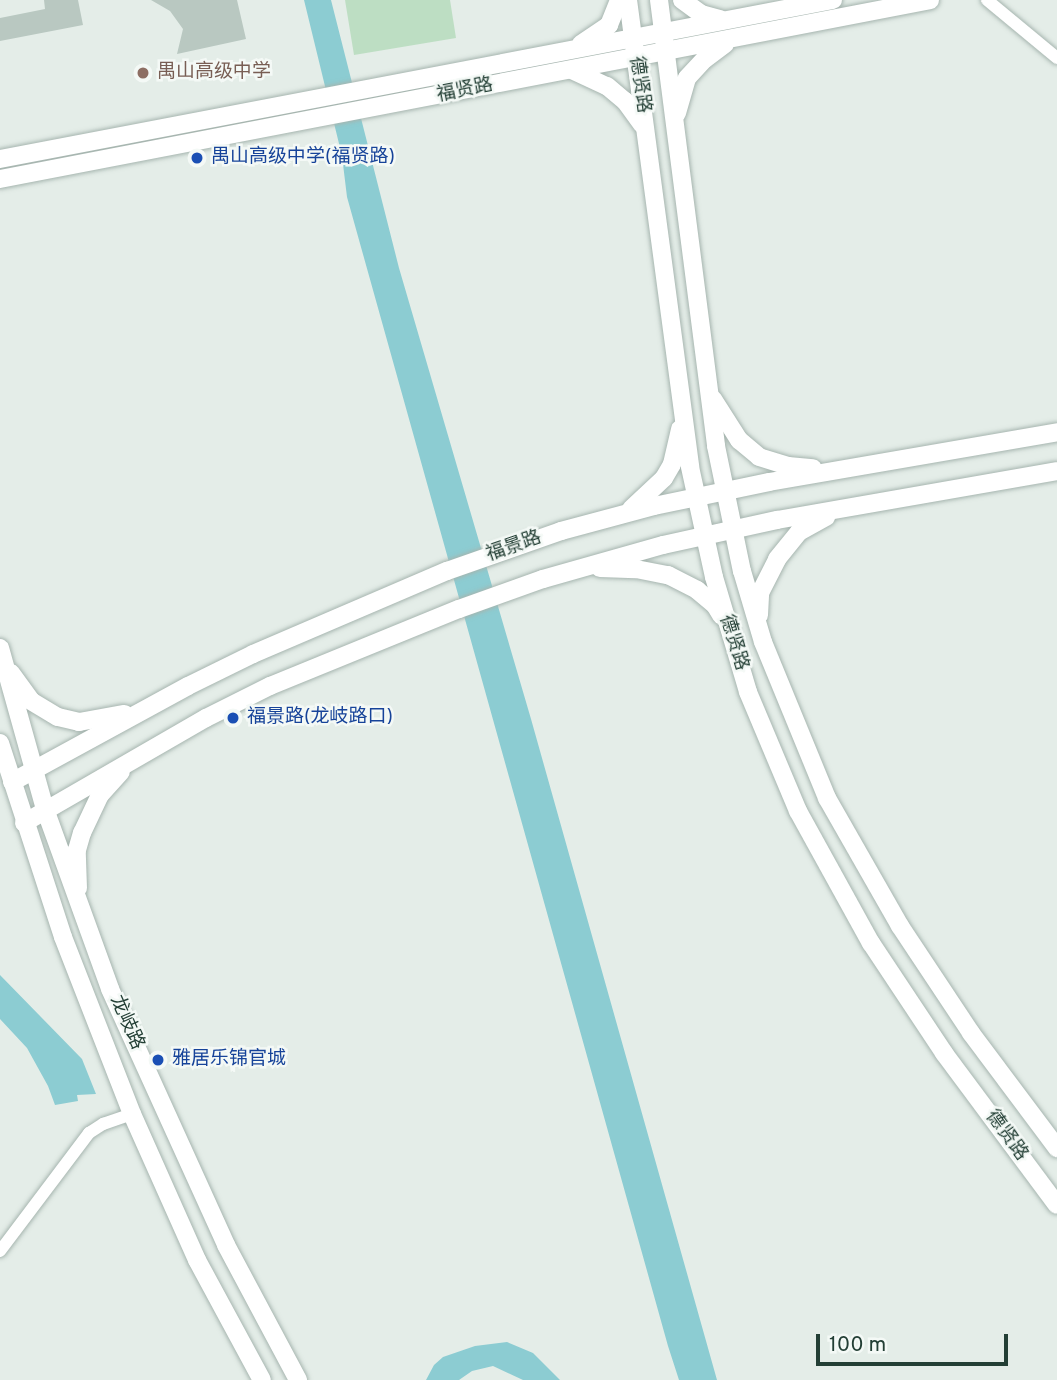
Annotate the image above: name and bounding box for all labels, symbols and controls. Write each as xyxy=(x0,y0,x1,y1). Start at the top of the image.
street label: 德贤路 xyxy=(624,55,654,115)
place label: 禺山高级中学 xyxy=(157,62,271,84)
marker: 禺山高级中学 xyxy=(135,65,151,81)
street label: 福贤路 xyxy=(435,74,495,108)
place label: 禺山高级中学(福贤路) xyxy=(211,147,395,169)
marker: 禺山高级中学(福贤路) xyxy=(189,150,205,166)
street label: 福景路 xyxy=(483,527,545,567)
street label: 德贤路 xyxy=(714,612,752,674)
place label: 福景路(龙岐路口) xyxy=(247,707,393,729)
marker: 福景路(龙岐路口) xyxy=(225,710,241,726)
street label: 龙岐路 xyxy=(104,992,148,1054)
place label: 雅居乐锦官城 xyxy=(172,1049,286,1071)
marker: 雅居乐锦官城 xyxy=(150,1052,166,1068)
street label: 德贤路 xyxy=(980,1106,1032,1166)
scale bar xyxy=(819,1320,1012,1364)
text: 100 m xyxy=(829,1332,886,1359)

